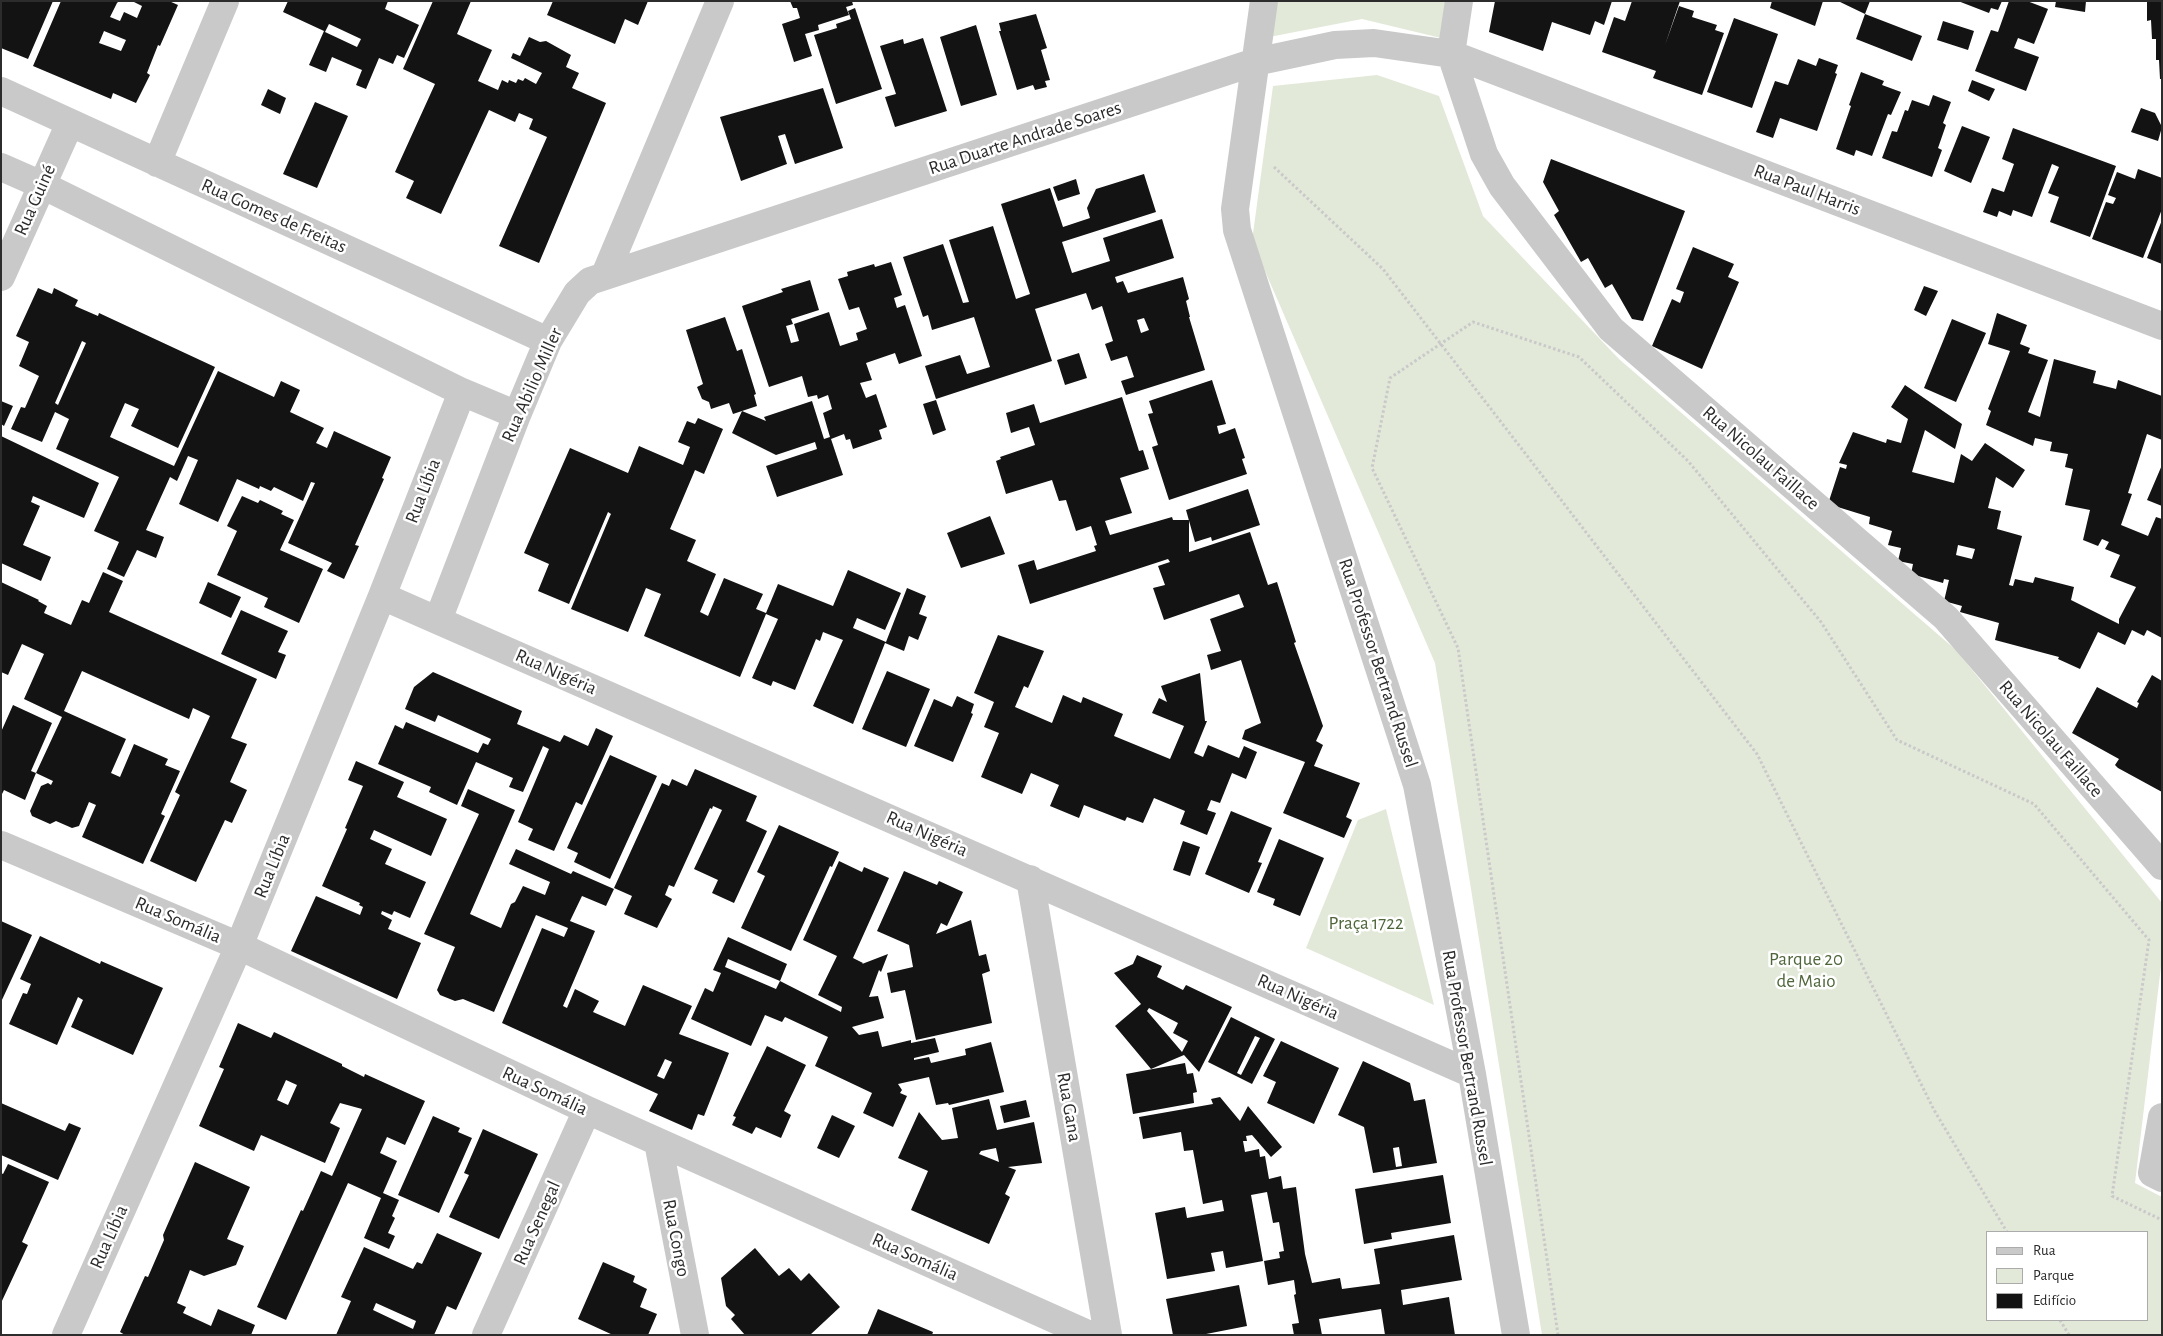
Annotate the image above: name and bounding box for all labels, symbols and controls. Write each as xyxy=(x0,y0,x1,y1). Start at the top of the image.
street label: Rua Duarte Andrade Soares xyxy=(926,96,1124,180)
street label: Rua Paul Harris xyxy=(1750,159,1864,221)
street label: Rua Guiné xyxy=(9,161,61,239)
street label: Rua Gomes de Freitas xyxy=(198,174,350,258)
street label: Rua Abilio Miller xyxy=(497,324,567,446)
street label: Rua Nicolau Faillace xyxy=(1698,401,1824,515)
street label: Rua Líbia xyxy=(400,455,446,527)
street label: Rua Professor Bertrand Russel xyxy=(1333,555,1423,771)
street label: Rua Nigéria xyxy=(512,644,600,700)
street label: Rua Nicolau Faillace xyxy=(1994,676,2108,802)
street label: Rua Nigéria xyxy=(883,806,971,862)
street label: Rua Líbia xyxy=(249,830,295,902)
street label: Rua Somália xyxy=(131,892,225,948)
park label: Praça 1722 xyxy=(1328,912,1404,934)
street label: Rua Professor Bertrand Russel xyxy=(1437,948,1497,1168)
park label: Parque 20 de Maio xyxy=(1769,948,1843,992)
street label: Rua Nigéria xyxy=(1254,969,1342,1025)
street label: Rua Somália xyxy=(499,1061,591,1121)
street label: Rua Gana xyxy=(1052,1070,1086,1144)
street label: Rua Senegal xyxy=(508,1177,566,1269)
street label: Rua Congo xyxy=(657,1197,695,1279)
street label: Rua Líbia xyxy=(85,1202,133,1272)
street label: Rua Somália xyxy=(869,1228,961,1286)
legend xyxy=(1986,1231,2148,1321)
text: Rua xyxy=(2033,1243,2056,1258)
text: Parque xyxy=(2033,1268,2074,1283)
text: Edifício xyxy=(2033,1293,2076,1308)

